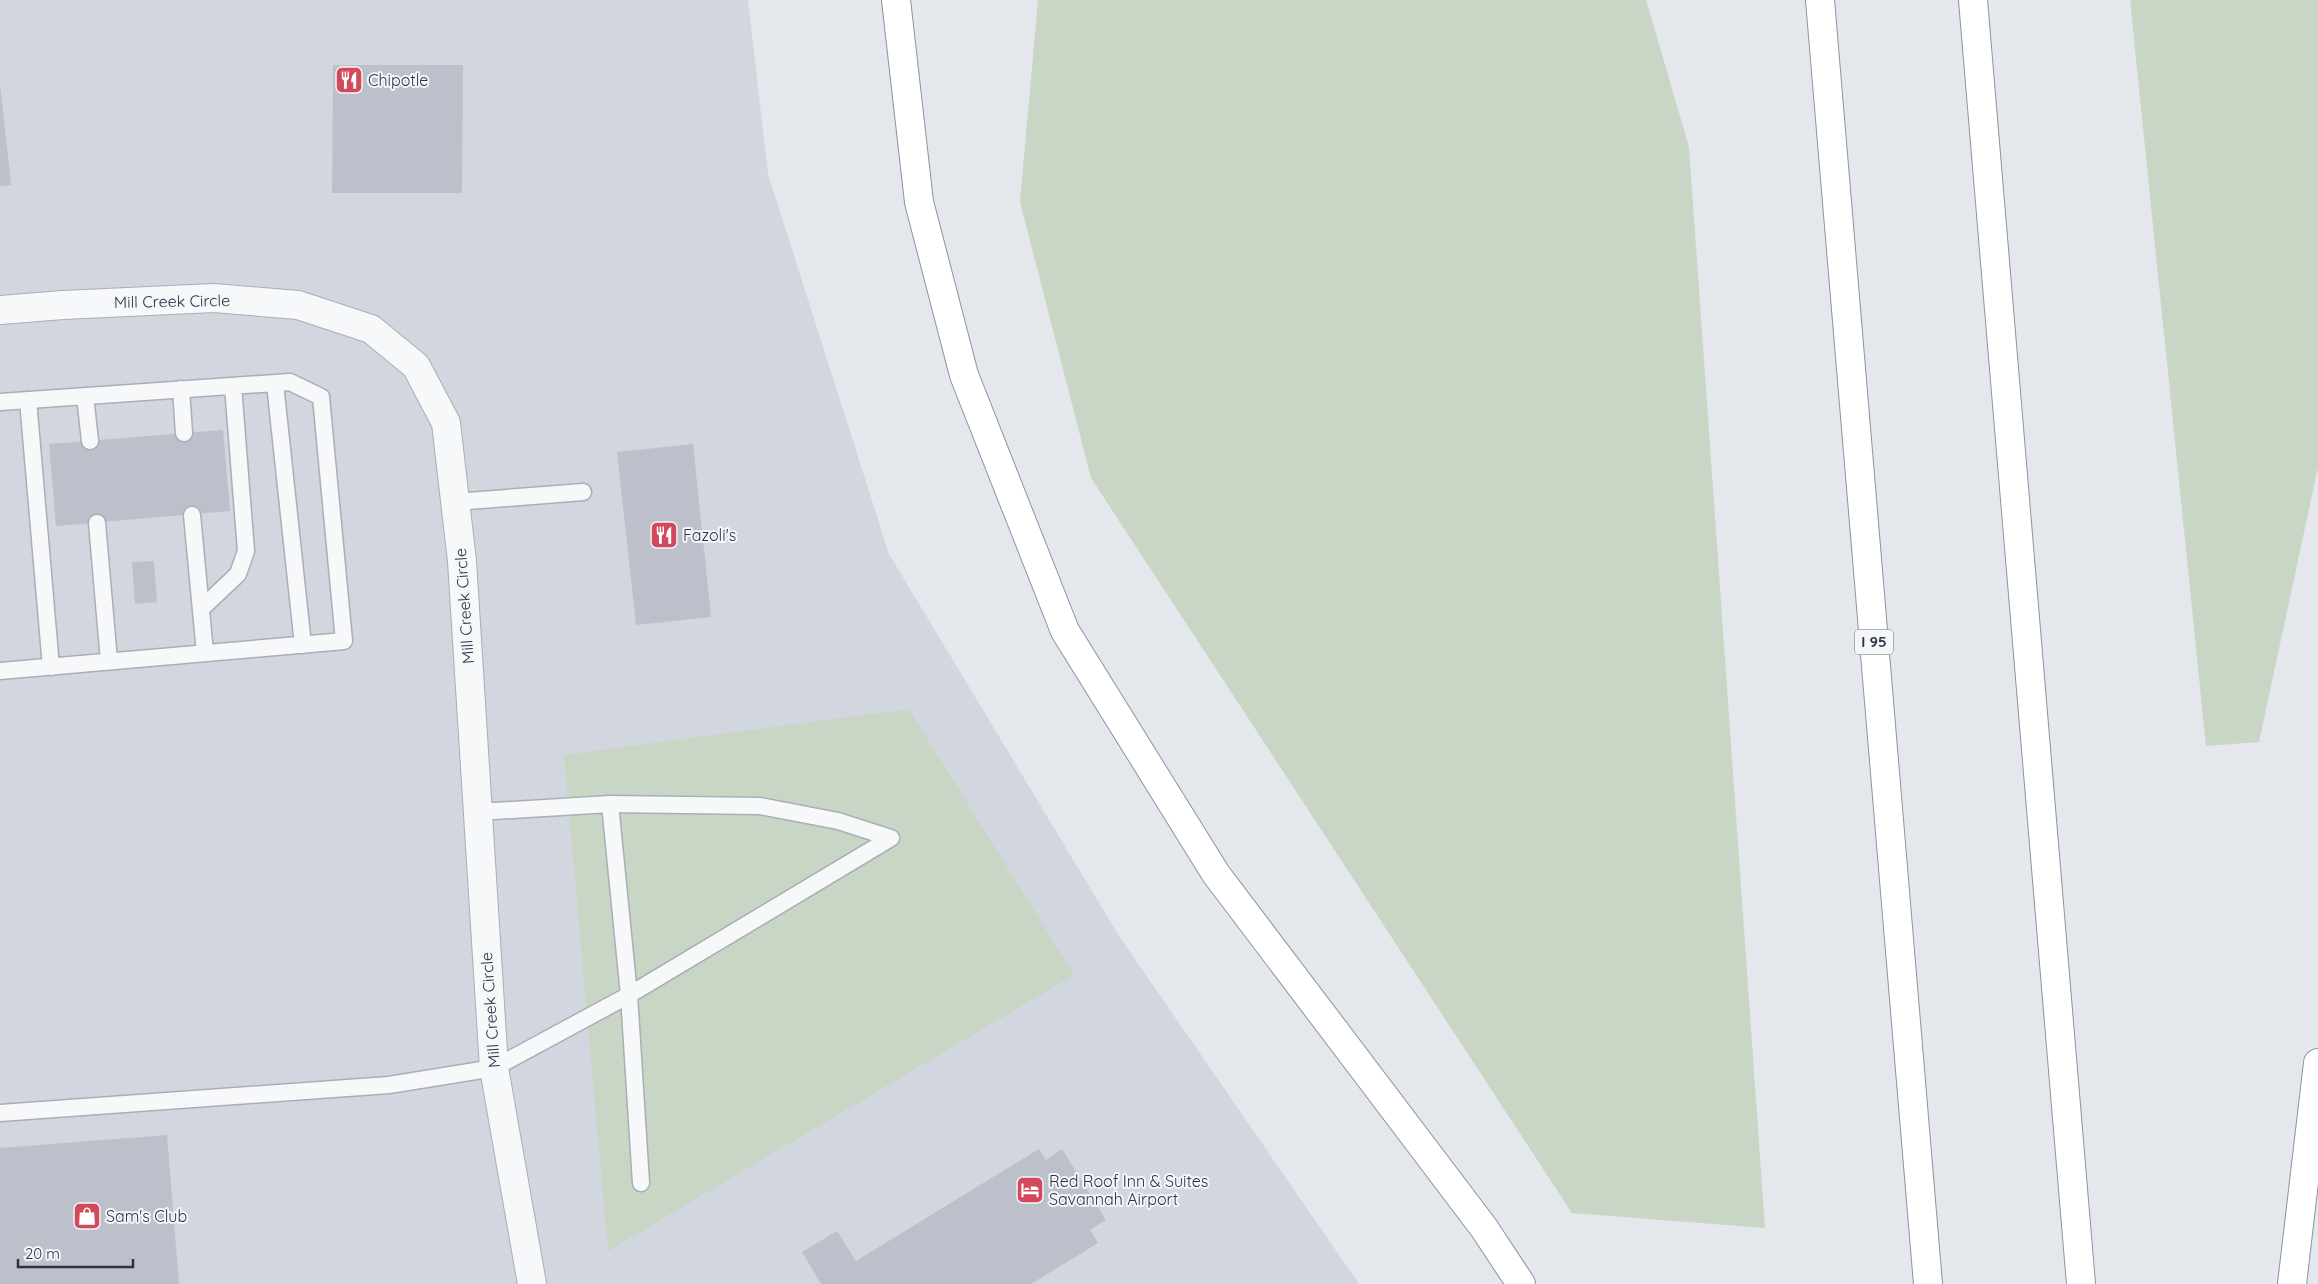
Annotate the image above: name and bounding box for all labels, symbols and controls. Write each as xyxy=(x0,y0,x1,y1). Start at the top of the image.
restaurant icon: Chipotle xyxy=(334,65,364,95)
place label: Chipotle xyxy=(368,70,428,90)
street label: Mill Creek Circle xyxy=(114,290,230,312)
restaurant icon: Fazoli's xyxy=(649,520,679,550)
place label: Fazoli's xyxy=(683,525,736,545)
street label: Mill Creek Circle xyxy=(450,547,478,665)
road number: I 95 xyxy=(1855,630,1893,654)
street label: Mill Creek Circle xyxy=(476,951,504,1069)
place label: Red Roof Inn & Suites Savannah Airport xyxy=(1049,1171,1208,1209)
hotel icon: Red Roof Inn & Suites Savannah Airport xyxy=(1015,1175,1045,1205)
shop icon: Sam's Club xyxy=(72,1201,102,1231)
place label: Sam's Club xyxy=(106,1206,187,1226)
scale bar xyxy=(18,1236,132,1268)
text: 20 m xyxy=(25,1244,60,1263)

